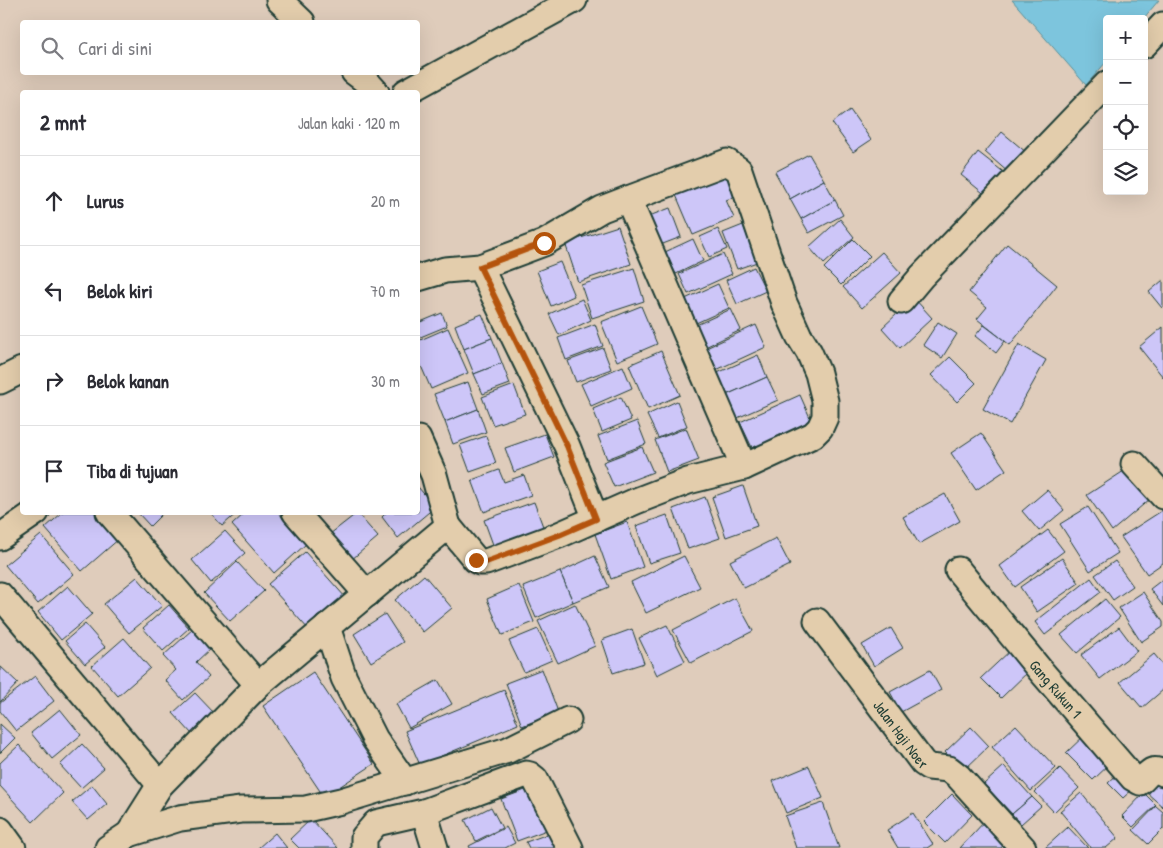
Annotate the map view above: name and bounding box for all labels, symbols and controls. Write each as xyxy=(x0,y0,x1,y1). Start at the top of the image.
map controls xyxy=(1103,15,1148,195)
button: + xyxy=(1103,15,1148,60)
search box xyxy=(20,20,420,75)
icon: search xyxy=(38,34,66,62)
text: Cari di sini xyxy=(78,35,152,61)
button: − xyxy=(1103,60,1148,105)
button: locate xyxy=(1103,105,1148,150)
text: 2 mnt xyxy=(40,108,86,137)
text: Jalan kaki · 120 m xyxy=(298,112,400,134)
button: layers xyxy=(1103,150,1148,195)
icon: ahead xyxy=(40,187,68,215)
text: Lurus xyxy=(87,188,124,214)
text: 20 m xyxy=(371,190,400,212)
route start xyxy=(533,232,556,255)
icon: left xyxy=(40,277,68,305)
text: Belok kiri xyxy=(87,278,153,304)
text: 70 m xyxy=(370,280,400,302)
icon: right xyxy=(40,367,68,395)
text: Belok kanan xyxy=(87,368,169,394)
text: 30 m xyxy=(371,370,400,392)
icon: arrive xyxy=(40,457,68,485)
text: Tiba di tujuan xyxy=(87,458,178,484)
route end xyxy=(465,549,488,572)
street label: Gang Rukun 1 xyxy=(1025,655,1087,722)
street label: Jalan Haji Noer xyxy=(869,695,932,774)

